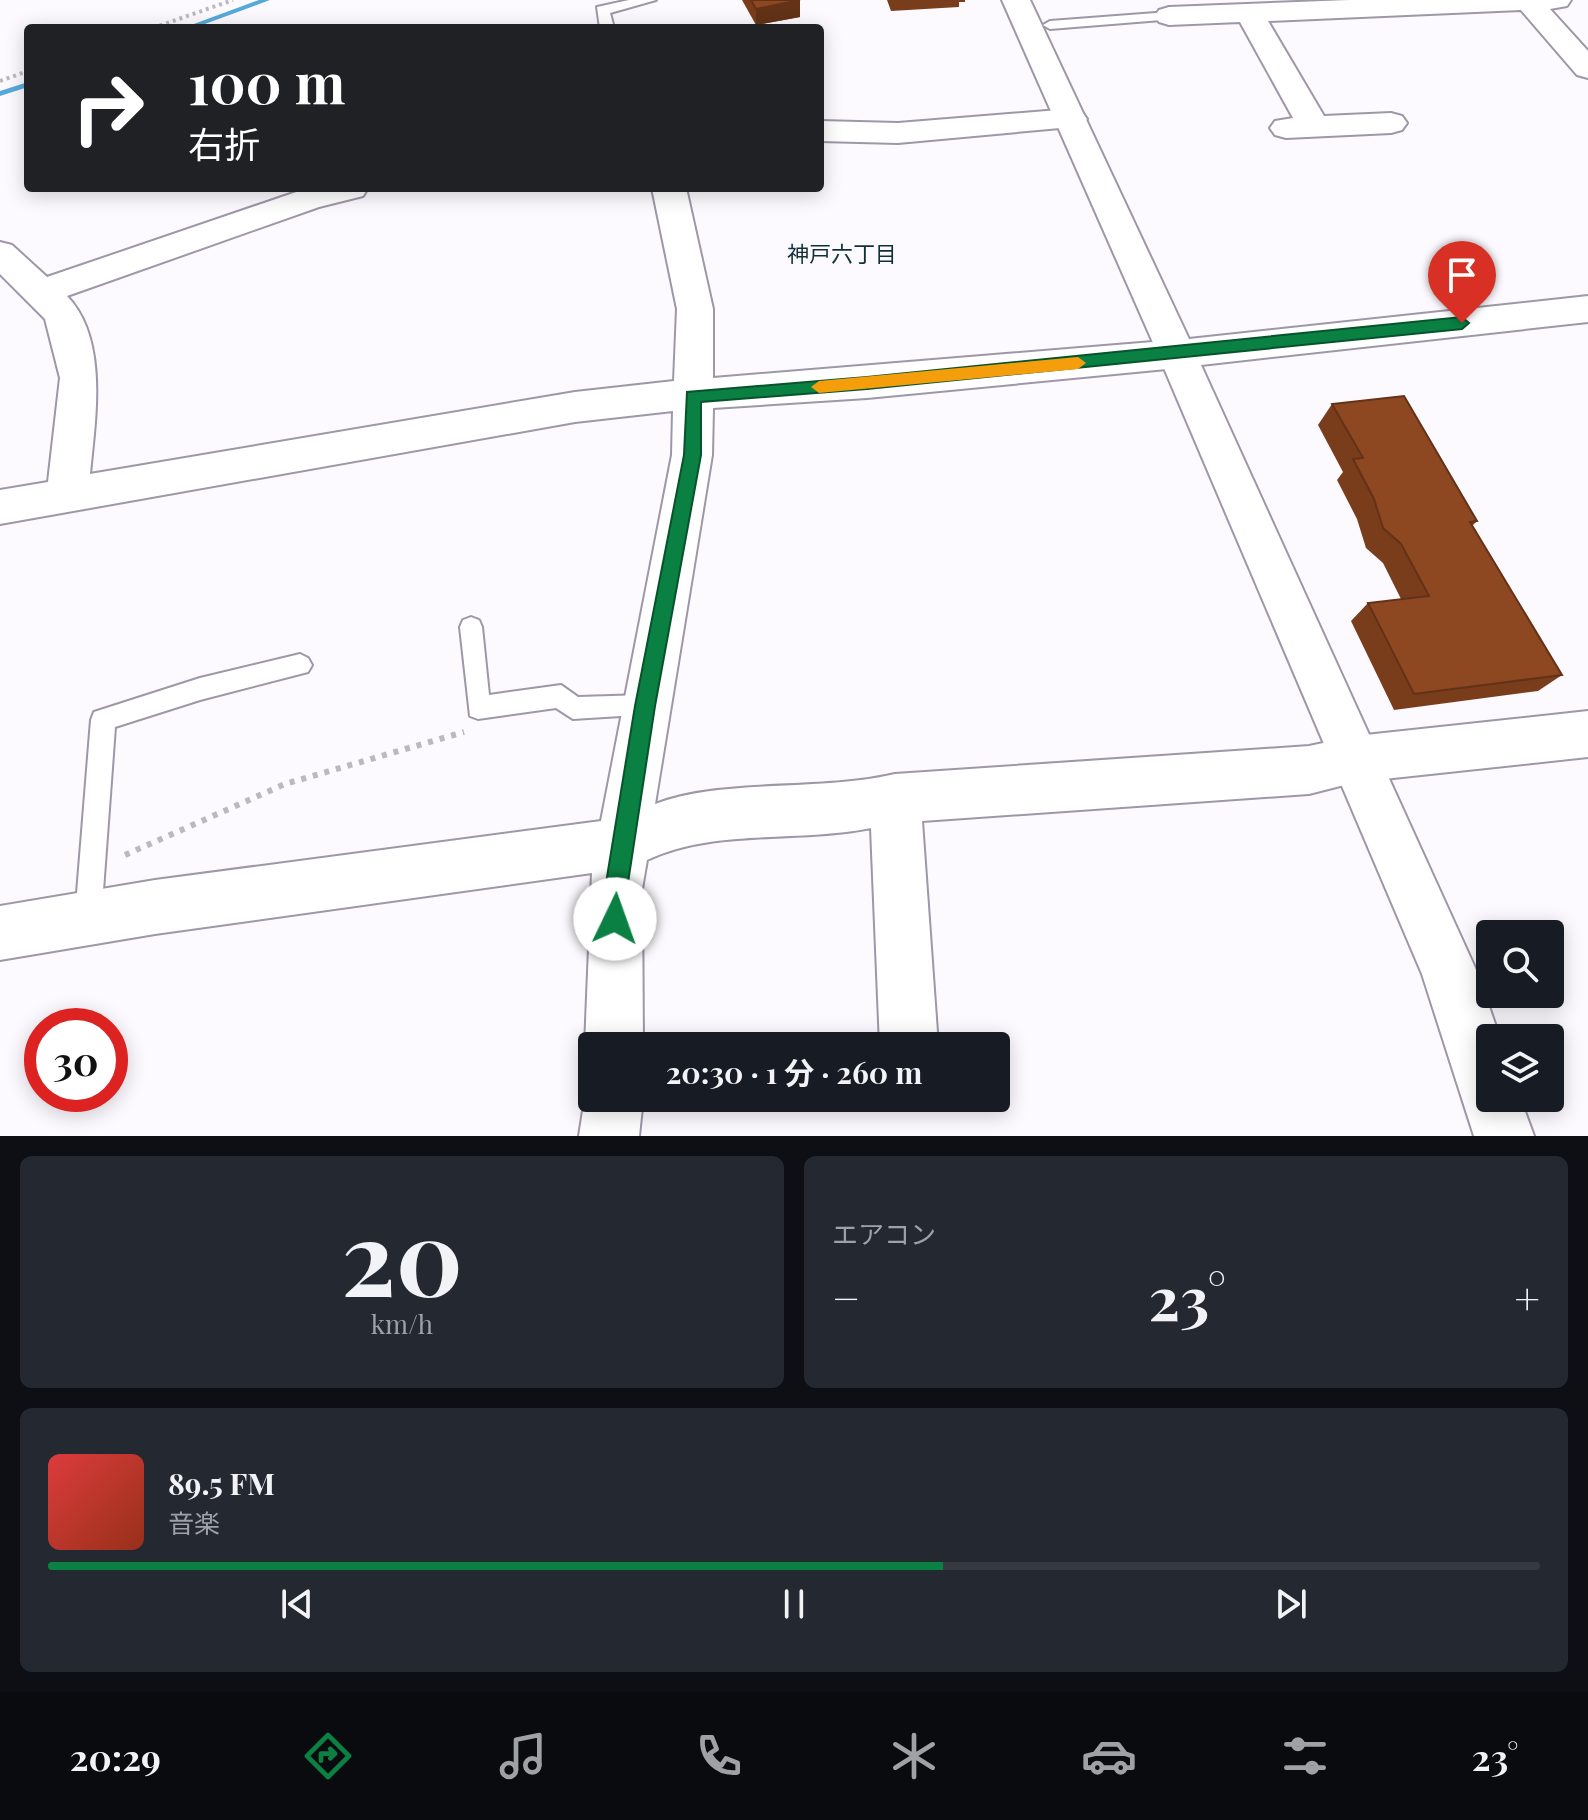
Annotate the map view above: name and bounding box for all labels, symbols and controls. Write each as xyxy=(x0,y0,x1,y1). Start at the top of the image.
text: 100 m xyxy=(188,44,345,119)
icon: right xyxy=(56,56,160,160)
text: 右折 xyxy=(188,119,260,167)
district label: 神戸六丁目 xyxy=(787,238,897,268)
pin xyxy=(1428,241,1496,323)
icon: arrive xyxy=(1440,253,1484,297)
position arrow xyxy=(573,877,657,961)
map controls xyxy=(1476,920,1564,1112)
button: search xyxy=(1476,920,1564,1008)
speed limit sign: 30 xyxy=(24,1008,128,1112)
button: layers xyxy=(1476,1024,1564,1112)
text: 20:30 · 1 分 · 260 m xyxy=(666,1052,922,1092)
text: 20 xyxy=(341,1184,463,1323)
text: エアコン xyxy=(832,1216,936,1251)
text: 23° xyxy=(1149,1256,1226,1336)
text: − xyxy=(832,1267,860,1326)
text: + xyxy=(1514,1267,1540,1326)
text: km/h xyxy=(371,1306,433,1341)
text: 89.5 FM xyxy=(168,1463,275,1503)
text: 音楽 xyxy=(168,1505,220,1540)
icon: previous xyxy=(275,1582,319,1626)
icon: pause xyxy=(772,1582,816,1626)
icon: next xyxy=(1269,1582,1313,1626)
icon: directions xyxy=(300,1728,356,1784)
icon: music xyxy=(495,1728,551,1784)
icon: phone xyxy=(691,1728,747,1784)
icon: climate xyxy=(886,1728,942,1784)
icon: car xyxy=(1081,1728,1137,1784)
icon: filters xyxy=(1277,1728,1333,1784)
text: 20:29 xyxy=(70,1732,161,1780)
text: 23° xyxy=(1472,1732,1518,1780)

